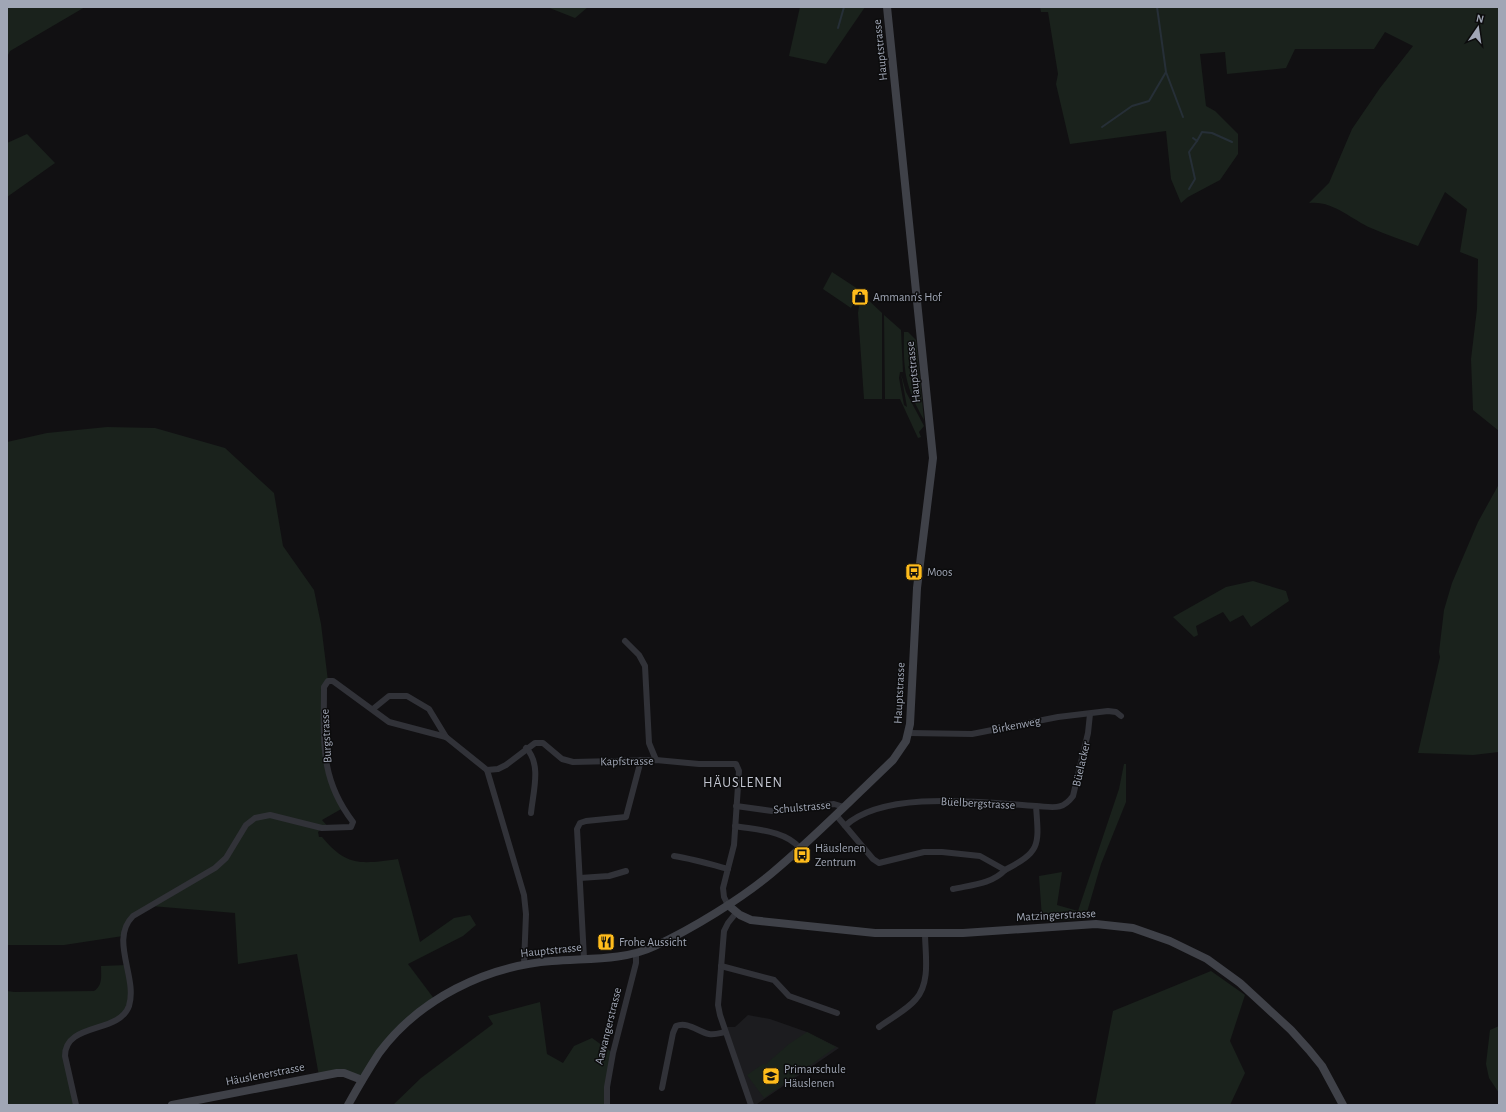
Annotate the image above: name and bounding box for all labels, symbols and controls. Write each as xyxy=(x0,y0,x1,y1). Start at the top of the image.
north arrow xyxy=(1458,8,1498,48)
text: N xyxy=(1475,13,1485,25)
street label: Hauptstrasse xyxy=(871,19,889,81)
shop icon: Ammann's Hof xyxy=(850,287,870,307)
place label: Ammann's Hof xyxy=(873,291,943,303)
street label: Hauptstrasse xyxy=(904,341,922,403)
bus stop icon: Moos xyxy=(904,562,924,582)
place label: Moos xyxy=(927,566,952,578)
street label: Hauptstrasse xyxy=(891,662,907,724)
street label: Burgstrasse xyxy=(319,709,333,763)
street label: Birkenweg xyxy=(991,714,1041,736)
street label: Büelacker xyxy=(1070,740,1092,788)
street label: Kapfstrasse xyxy=(600,755,654,767)
district label: HÄUSLENEN xyxy=(703,774,783,790)
street label: Büelbergstrasse xyxy=(941,795,1015,811)
street label: Schulstrasse xyxy=(773,799,831,815)
place label: Häuslenen Zentrum xyxy=(815,842,865,868)
bus stop icon: Häuslenen Zentrum xyxy=(792,845,812,865)
street label: Matzingerstrasse xyxy=(1016,907,1096,923)
restaurant icon: Frohe Aussicht xyxy=(596,932,616,952)
place label: Frohe Aussicht xyxy=(619,936,687,948)
street label: Hauptstrasse xyxy=(520,941,582,959)
street label: Aawangerstrasse xyxy=(593,986,623,1066)
street label: Häuslenerstrasse xyxy=(225,1060,305,1088)
place label: Primarschule Häuslenen xyxy=(784,1063,846,1089)
school or university icon: Primarschule Häuslenen xyxy=(761,1066,781,1086)

